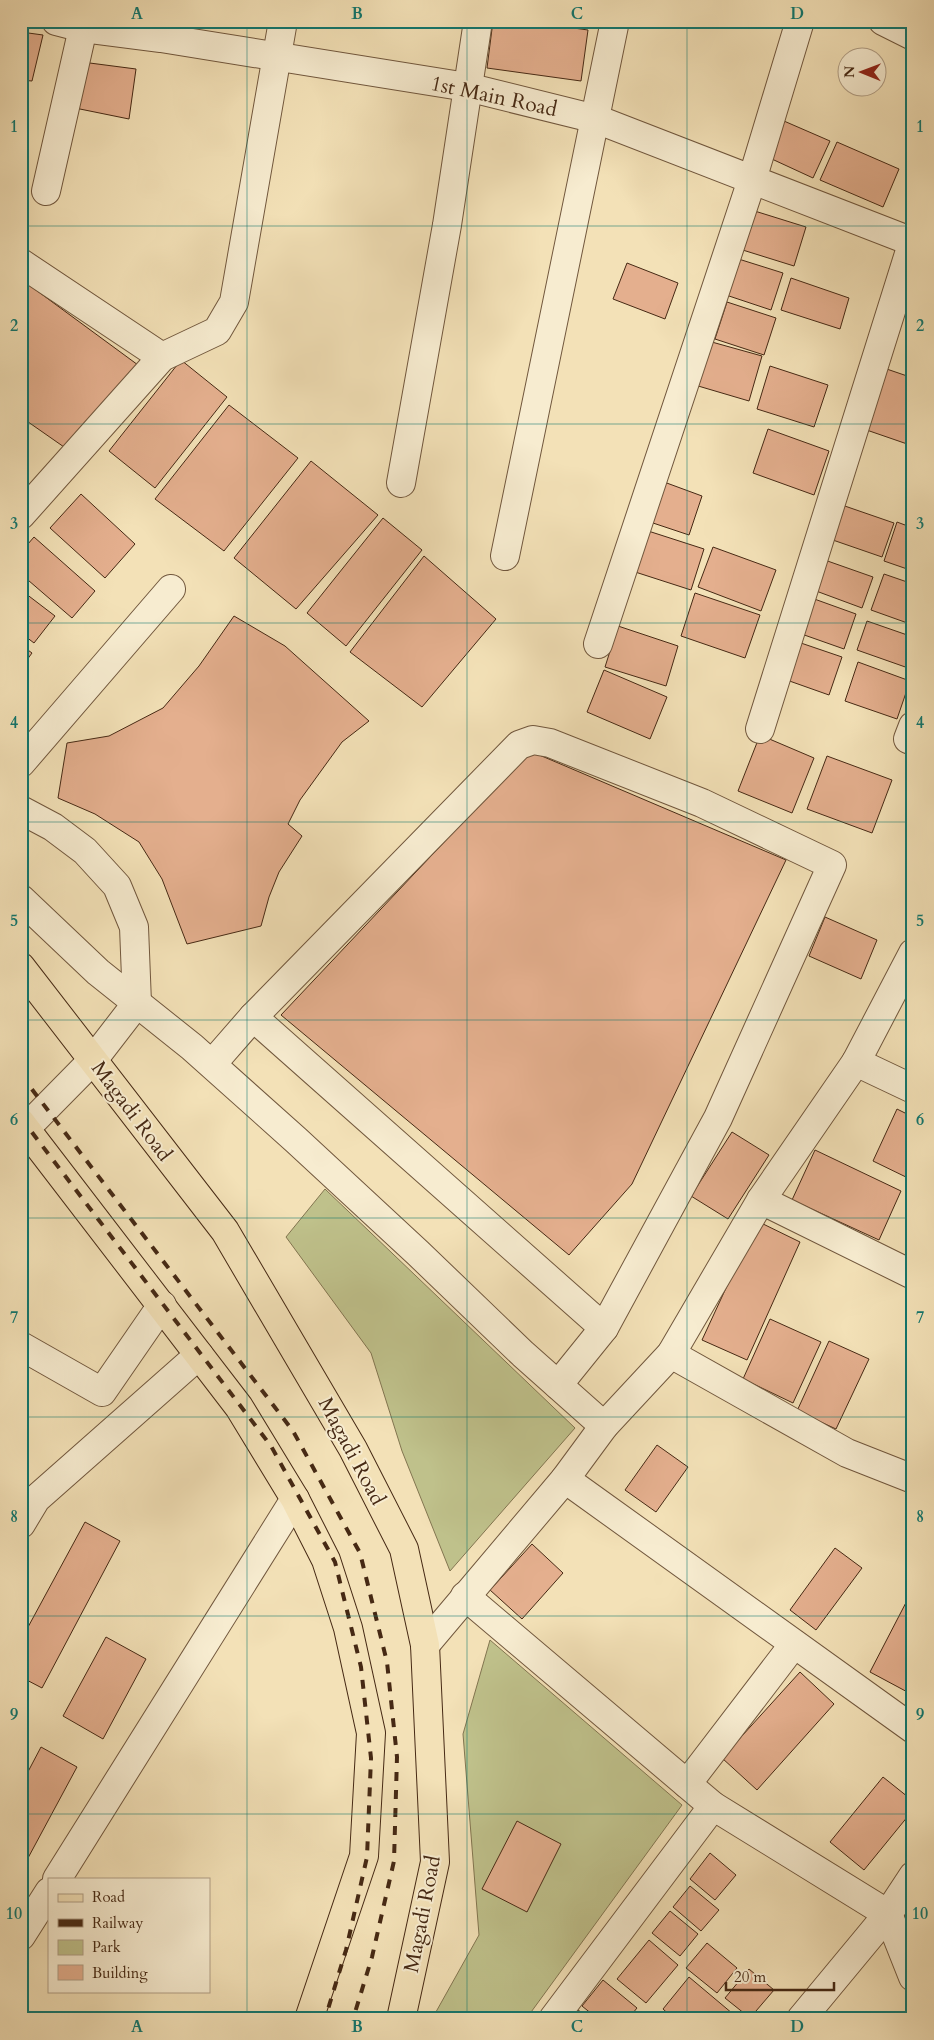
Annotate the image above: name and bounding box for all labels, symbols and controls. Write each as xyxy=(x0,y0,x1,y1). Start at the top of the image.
text: A xyxy=(131,3,143,25)
text: B xyxy=(351,3,363,25)
text: C xyxy=(571,3,583,25)
text: D xyxy=(790,3,804,25)
north arrow xyxy=(836,48,886,98)
text: N xyxy=(840,66,859,78)
street label: 1st Main Road xyxy=(428,69,560,124)
text: 1 xyxy=(10,116,18,138)
text: 1 xyxy=(916,116,924,138)
text: 2 xyxy=(10,315,18,337)
text: 2 xyxy=(916,315,924,337)
text: 3 xyxy=(10,513,18,535)
text: 3 xyxy=(916,513,924,535)
text: 4 xyxy=(10,712,18,734)
text: 4 xyxy=(916,712,924,734)
text: 5 xyxy=(10,910,18,932)
text: 5 xyxy=(916,910,924,932)
street label: Magadi Road xyxy=(84,1055,179,1167)
text: 6 xyxy=(10,1109,18,1131)
text: 6 xyxy=(916,1109,924,1131)
text: 7 xyxy=(10,1307,18,1329)
text: 7 xyxy=(916,1307,924,1329)
street label: Magadi Road xyxy=(311,1392,392,1510)
text: 8 xyxy=(10,1506,18,1528)
text: 8 xyxy=(916,1506,924,1528)
text: 9 xyxy=(10,1704,18,1726)
text: 9 xyxy=(916,1704,924,1726)
street label: Magadi Road xyxy=(397,1853,448,1975)
legend xyxy=(48,1878,210,1992)
text: Road xyxy=(92,1887,125,1907)
text: 10 xyxy=(6,1903,22,1925)
text: 10 xyxy=(912,1903,928,1925)
text: Railway xyxy=(92,1913,143,1933)
text: Park xyxy=(92,1937,121,1957)
scale bar xyxy=(726,1960,834,1992)
text: Building xyxy=(92,1963,148,1983)
text: 20 m xyxy=(734,1967,766,1987)
text: A xyxy=(131,2016,143,2038)
text: B xyxy=(351,2016,363,2038)
text: C xyxy=(571,2016,583,2038)
text: D xyxy=(790,2016,804,2038)

